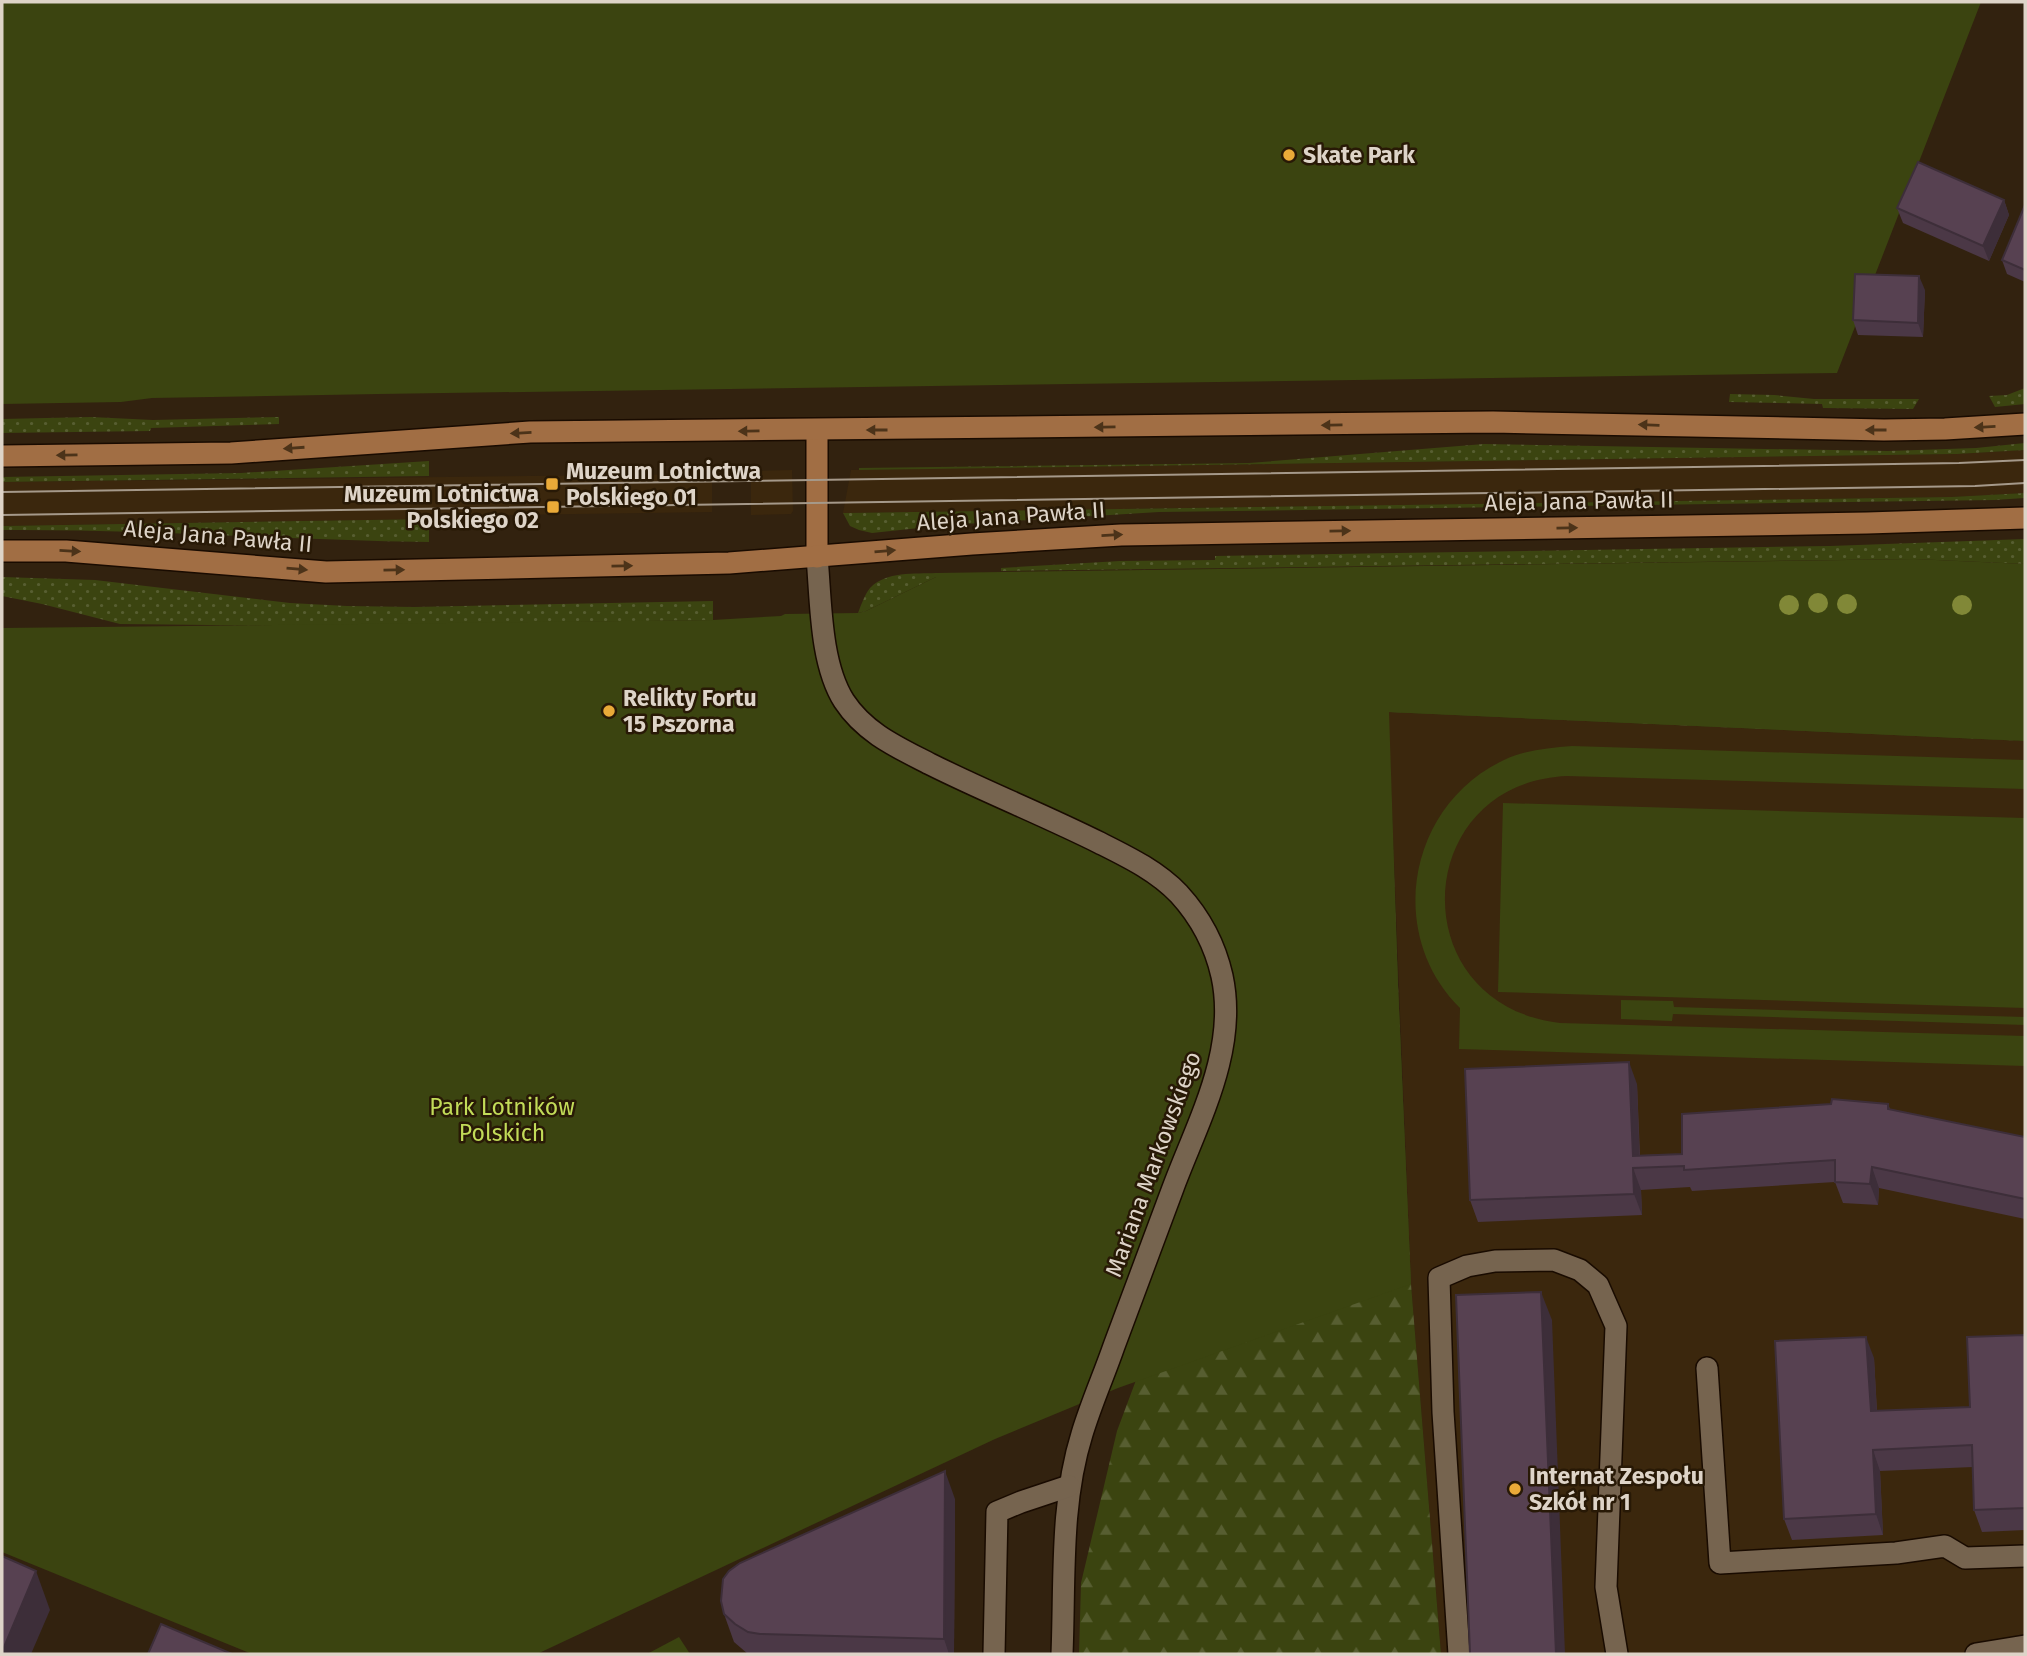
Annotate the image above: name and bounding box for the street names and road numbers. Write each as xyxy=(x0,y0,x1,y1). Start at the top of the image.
street label: Aleja Jana Pawła II xyxy=(1484,485,1674,517)
street label: Aleja Jana Pawła II xyxy=(916,495,1106,537)
street label: Aleja Jana Pawła II xyxy=(123,514,313,558)
street label: Mariana Markowskiego xyxy=(1099,1048,1207,1280)

